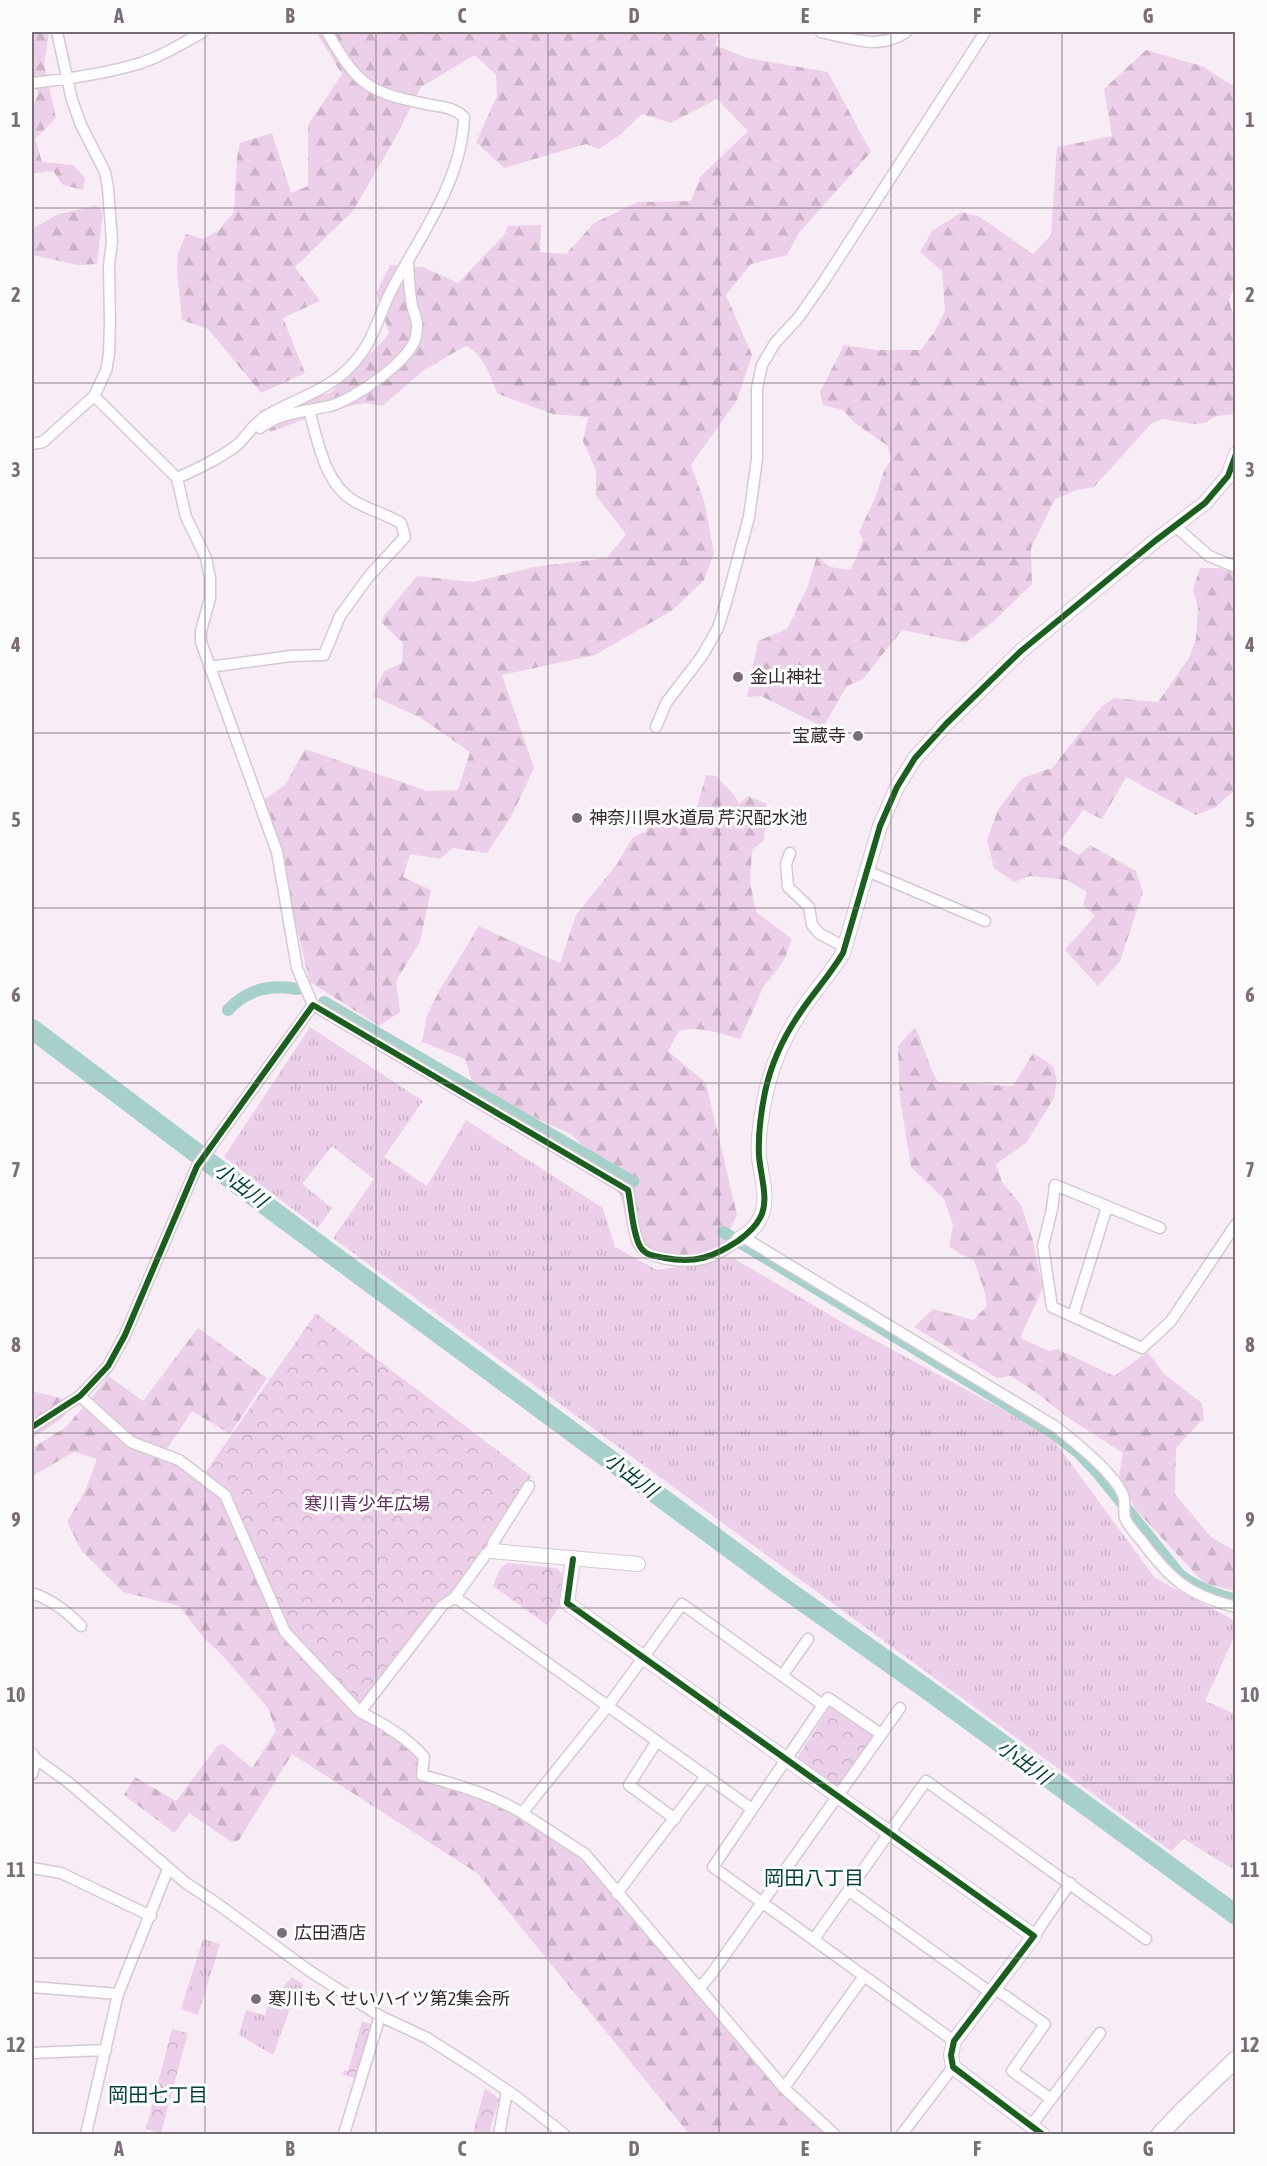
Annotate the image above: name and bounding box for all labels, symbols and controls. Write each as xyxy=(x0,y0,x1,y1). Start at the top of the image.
text: A xyxy=(113,4,124,27)
text: B xyxy=(285,4,295,27)
text: C xyxy=(458,4,467,27)
text: D xyxy=(628,4,640,27)
text: E xyxy=(801,4,810,27)
text: F xyxy=(973,4,981,27)
text: G xyxy=(1143,4,1154,27)
text: 1 xyxy=(11,108,21,131)
text: 1 xyxy=(1245,108,1255,131)
text: 2 xyxy=(11,283,21,306)
text: 2 xyxy=(1245,283,1255,306)
text: 3 xyxy=(11,458,21,481)
text: 3 xyxy=(1245,458,1255,481)
text: 4 xyxy=(10,633,21,656)
text: 4 xyxy=(1244,633,1255,656)
place label: 金山神社 xyxy=(750,666,822,687)
marker: 金山神社 xyxy=(731,670,745,684)
place label: 宝蔵寺 xyxy=(792,725,846,746)
marker: 宝蔵寺 xyxy=(851,729,865,743)
place label: 神奈川県水道局 芹沢配水池 xyxy=(589,807,807,828)
text: 5 xyxy=(11,808,21,831)
text: 5 xyxy=(1245,808,1255,831)
marker: 神奈川県水道局 芹沢配水池 xyxy=(570,811,584,825)
text: 6 xyxy=(11,983,21,1006)
text: 6 xyxy=(1245,983,1255,1006)
water label: 小出川 xyxy=(210,1157,274,1213)
text: 7 xyxy=(11,1158,21,1181)
text: 7 xyxy=(1245,1158,1255,1181)
text: 8 xyxy=(11,1333,21,1356)
text: 8 xyxy=(1245,1333,1255,1356)
water label: 小出川 xyxy=(600,1447,664,1503)
park label: 寒川青少年広場 xyxy=(304,1493,430,1514)
text: 9 xyxy=(11,1508,21,1531)
text: 9 xyxy=(1245,1508,1255,1531)
text: 10 xyxy=(7,1683,25,1706)
text: 10 xyxy=(1241,1683,1259,1706)
water label: 小出川 xyxy=(993,1735,1057,1790)
text: 11 xyxy=(7,1858,25,1881)
text: 11 xyxy=(1241,1858,1259,1881)
district label: 岡田八丁目 xyxy=(764,1866,864,1889)
place label: 広田酒店 xyxy=(294,1922,366,1943)
marker: 広田酒店 xyxy=(275,1926,289,1940)
place label: 寒川もくせいハイツ第2集会所 xyxy=(268,1988,510,2009)
marker: 寒川もくせいハイツ第2集会所 xyxy=(249,1992,263,2006)
text: 12 xyxy=(7,2033,25,2056)
text: 12 xyxy=(1241,2033,1259,2056)
district label: 岡田七丁目 xyxy=(108,2083,208,2106)
text: A xyxy=(113,2137,124,2160)
text: B xyxy=(285,2137,295,2160)
text: C xyxy=(458,2137,467,2160)
text: D xyxy=(628,2137,640,2160)
text: E xyxy=(801,2137,810,2160)
text: F xyxy=(973,2137,981,2160)
text: G xyxy=(1143,2137,1154,2160)

